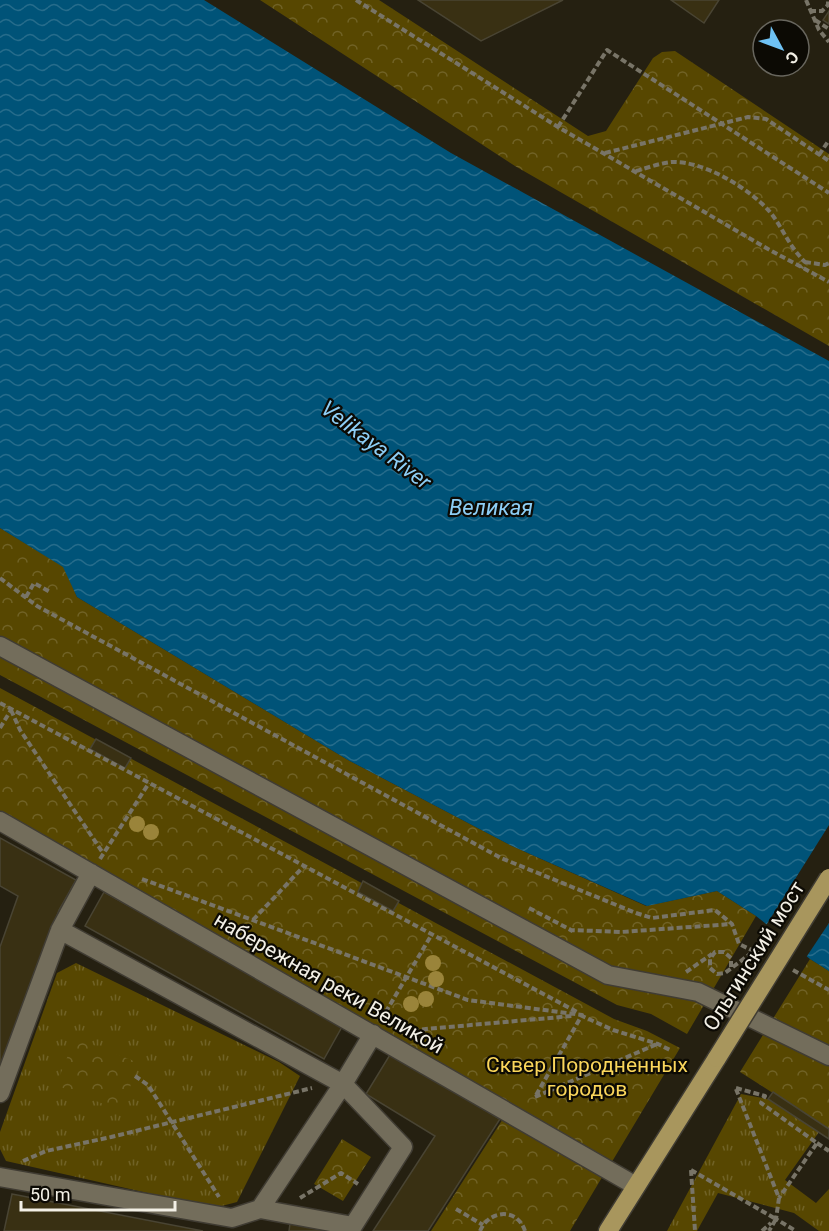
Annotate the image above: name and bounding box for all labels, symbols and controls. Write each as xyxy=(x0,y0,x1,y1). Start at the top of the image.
north arrow xyxy=(751,18,811,78)
text: С xyxy=(781,47,803,68)
water label: Velikaya River xyxy=(316,396,436,495)
water label: Великая xyxy=(449,495,533,520)
street label: Ольгинский мост xyxy=(698,877,810,1035)
street label: набережная реки Великой xyxy=(210,907,448,1059)
park label: Сквер Породненных городов xyxy=(486,1053,688,1101)
scale bar xyxy=(21,1174,176,1212)
text: 50 m xyxy=(30,1184,70,1205)

